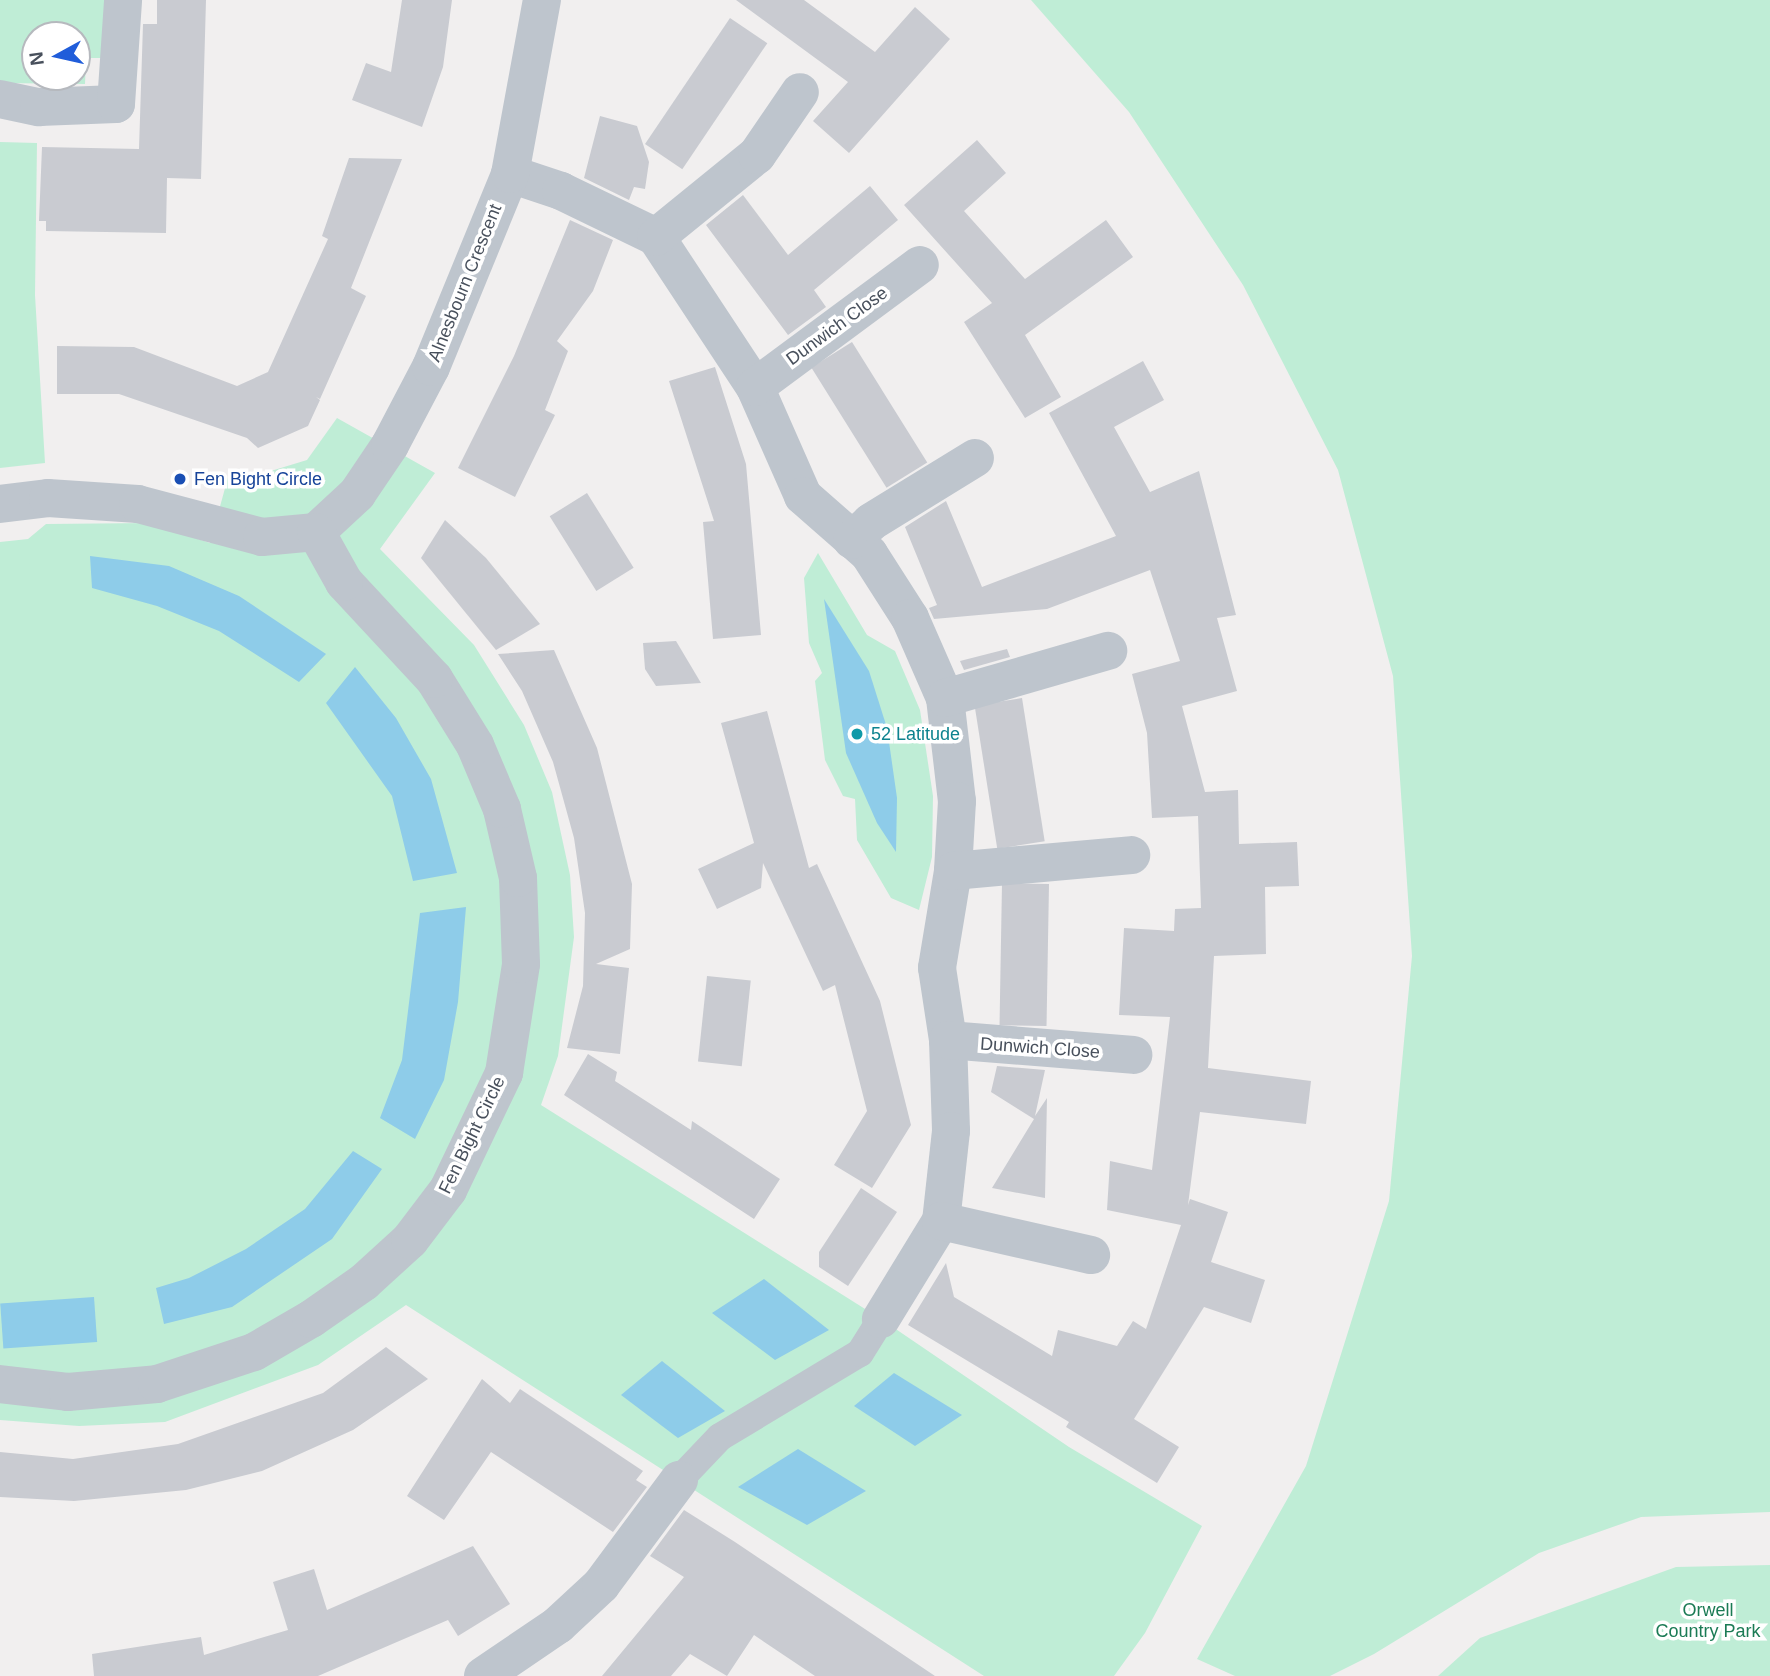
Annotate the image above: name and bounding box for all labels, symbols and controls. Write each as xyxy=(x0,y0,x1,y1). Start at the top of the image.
north arrow xyxy=(21,21,91,91)
text: N xyxy=(25,50,48,67)
street label: Alnesbourn Crescent xyxy=(424,201,506,365)
street label: Dunwich Close xyxy=(782,282,892,370)
place label: Fen Bight Circle xyxy=(194,468,322,490)
marker: Fen Bight Circle xyxy=(172,471,188,487)
place label: 52 Latitude xyxy=(871,723,960,745)
marker: 52 Latitude xyxy=(849,726,865,742)
street label: Dunwich Close xyxy=(979,1033,1101,1063)
street label: Fen Bight Circle xyxy=(434,1073,510,1197)
park label: Orwell Country Park xyxy=(1655,1600,1761,1642)

